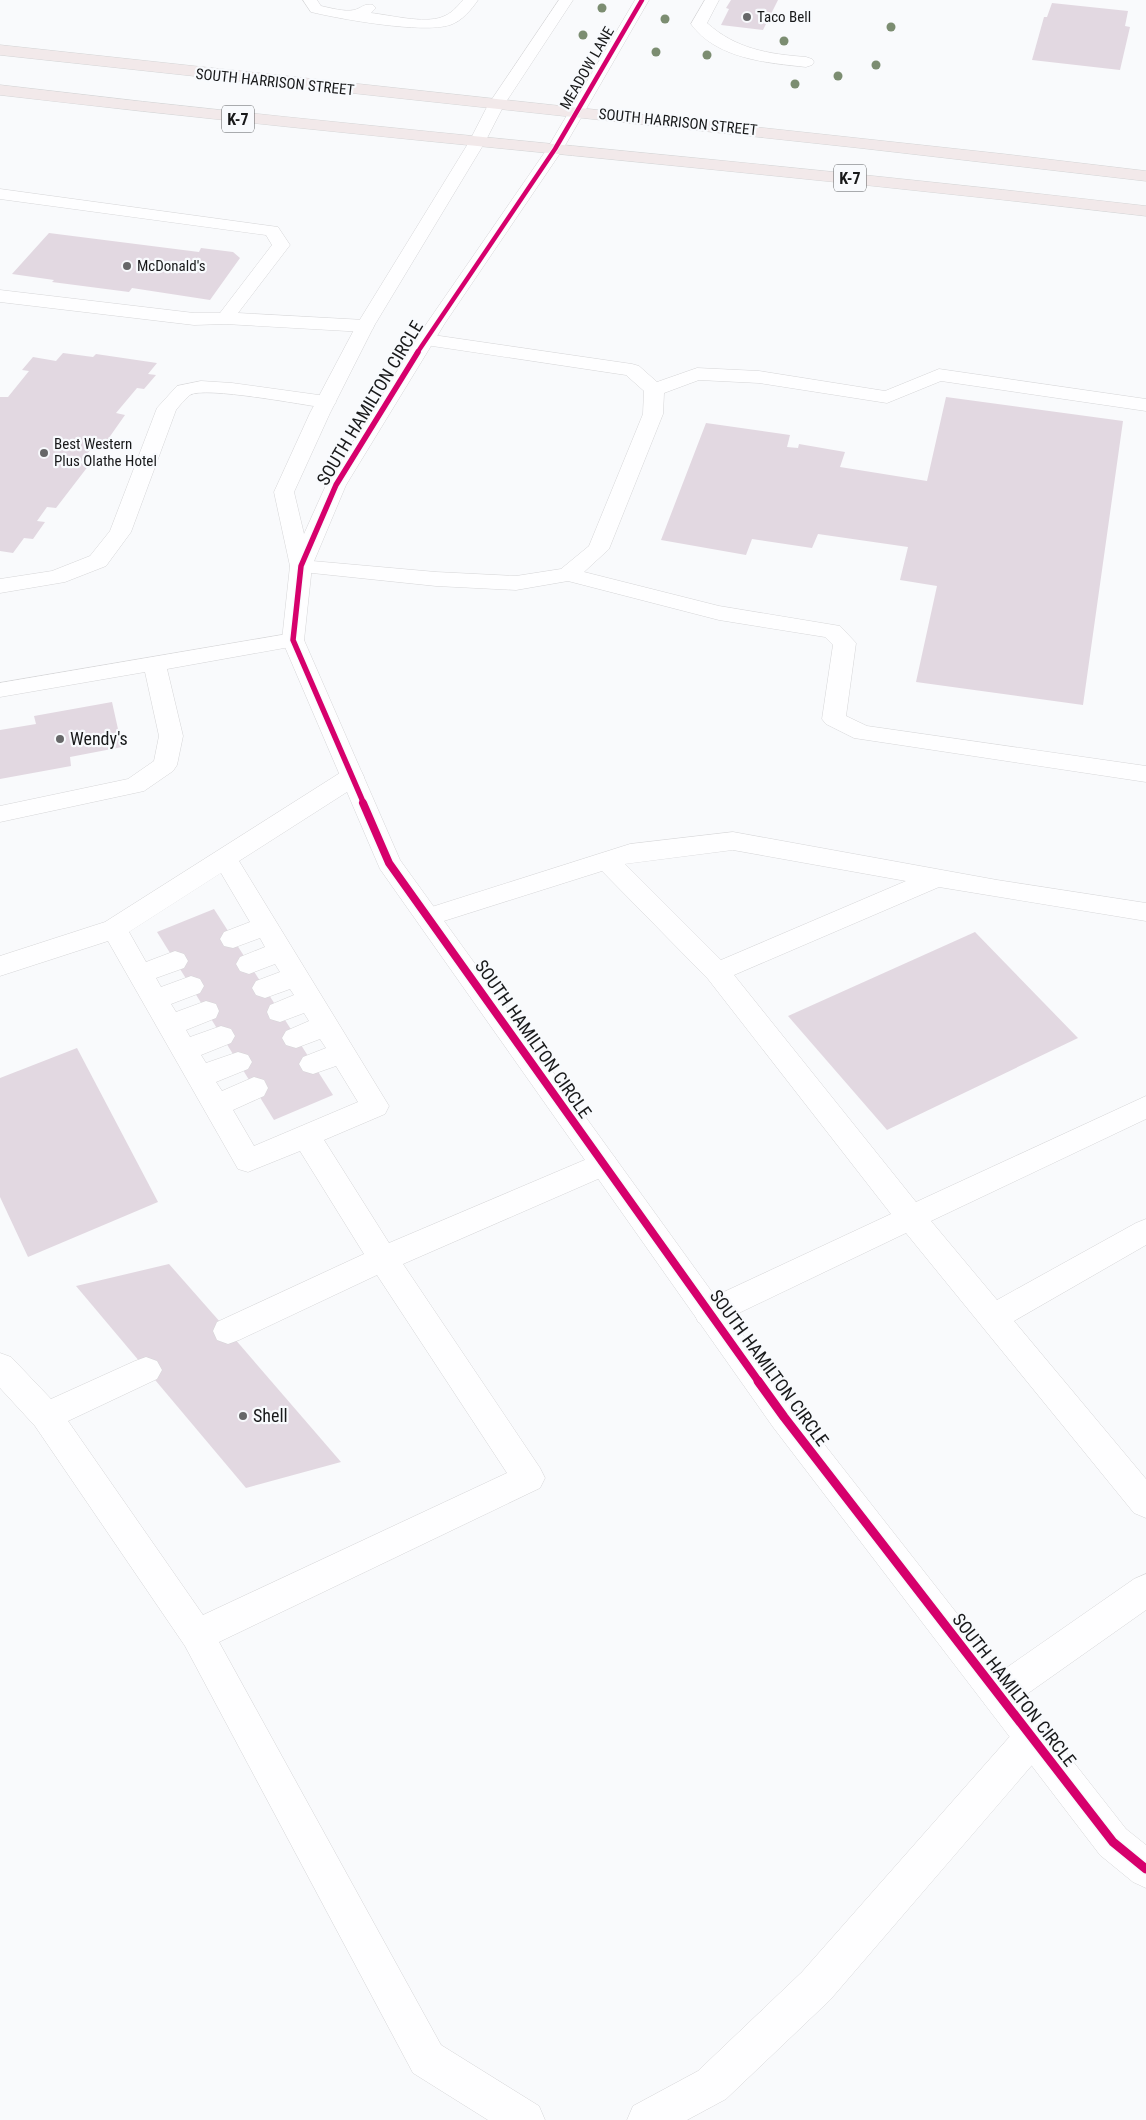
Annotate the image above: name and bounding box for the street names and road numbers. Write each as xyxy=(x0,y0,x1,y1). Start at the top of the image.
street label: MEADOW LANE xyxy=(556,23,618,113)
street label: SOUTH HARRISON STREET xyxy=(195,65,355,99)
street label: SOUTH HARRISON STREET xyxy=(598,105,758,139)
road number: K-7 xyxy=(222,106,254,132)
road number: K-7 xyxy=(834,164,866,192)
street label: SOUTH HAMILTON CIRCLE xyxy=(312,317,427,489)
street label: SOUTH HAMILTON CIRCLE xyxy=(471,956,596,1122)
street label: SOUTH HAMILTON CIRCLE xyxy=(706,1285,833,1450)
street label: SOUTH HAMILTON CIRCLE xyxy=(948,1609,1081,1770)

